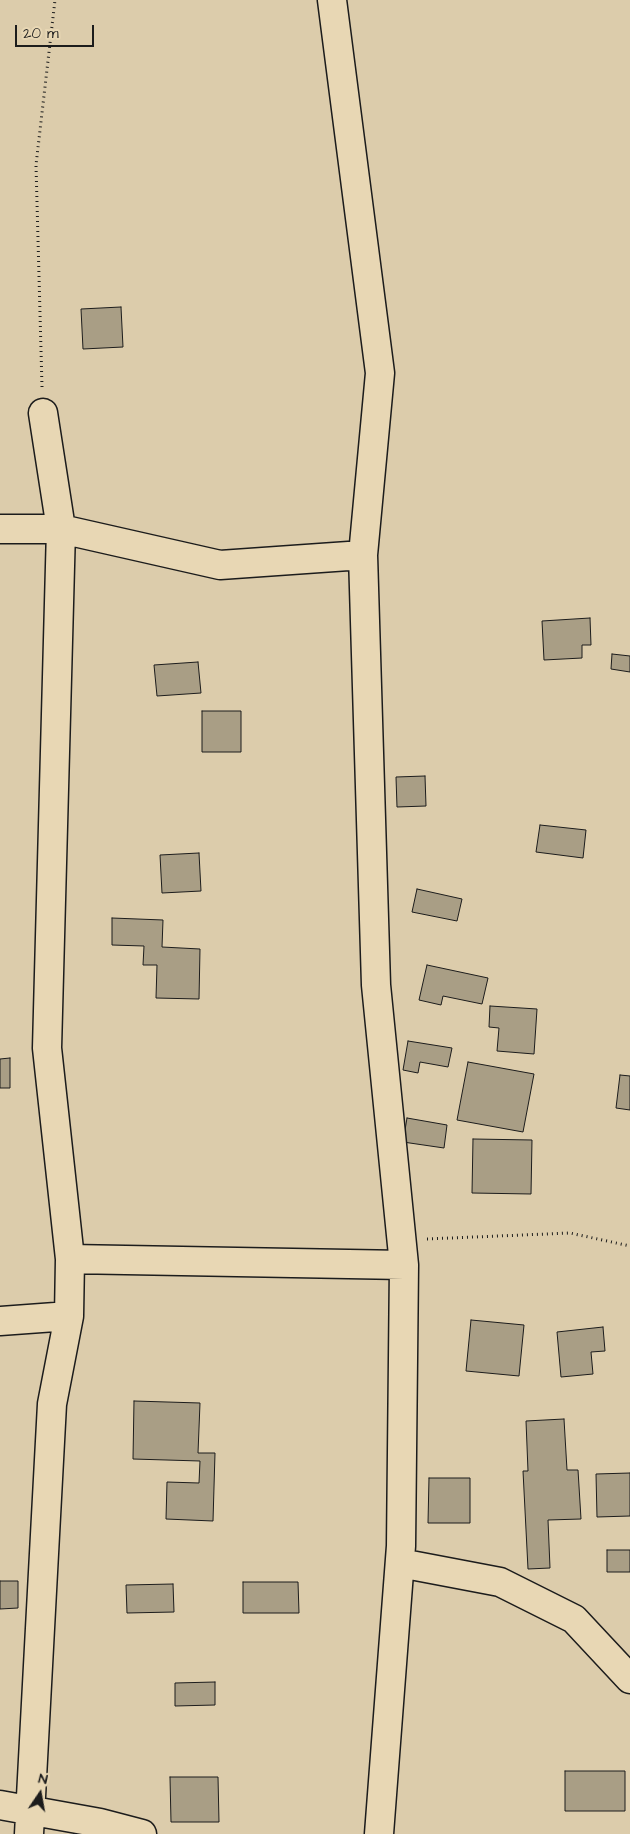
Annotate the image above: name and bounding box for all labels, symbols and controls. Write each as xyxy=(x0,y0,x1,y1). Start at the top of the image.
scale bar xyxy=(18,15,96,47)
text: 20 m xyxy=(23,23,59,44)
north arrow xyxy=(15,1769,65,1819)
text: N xyxy=(37,1769,49,1790)

